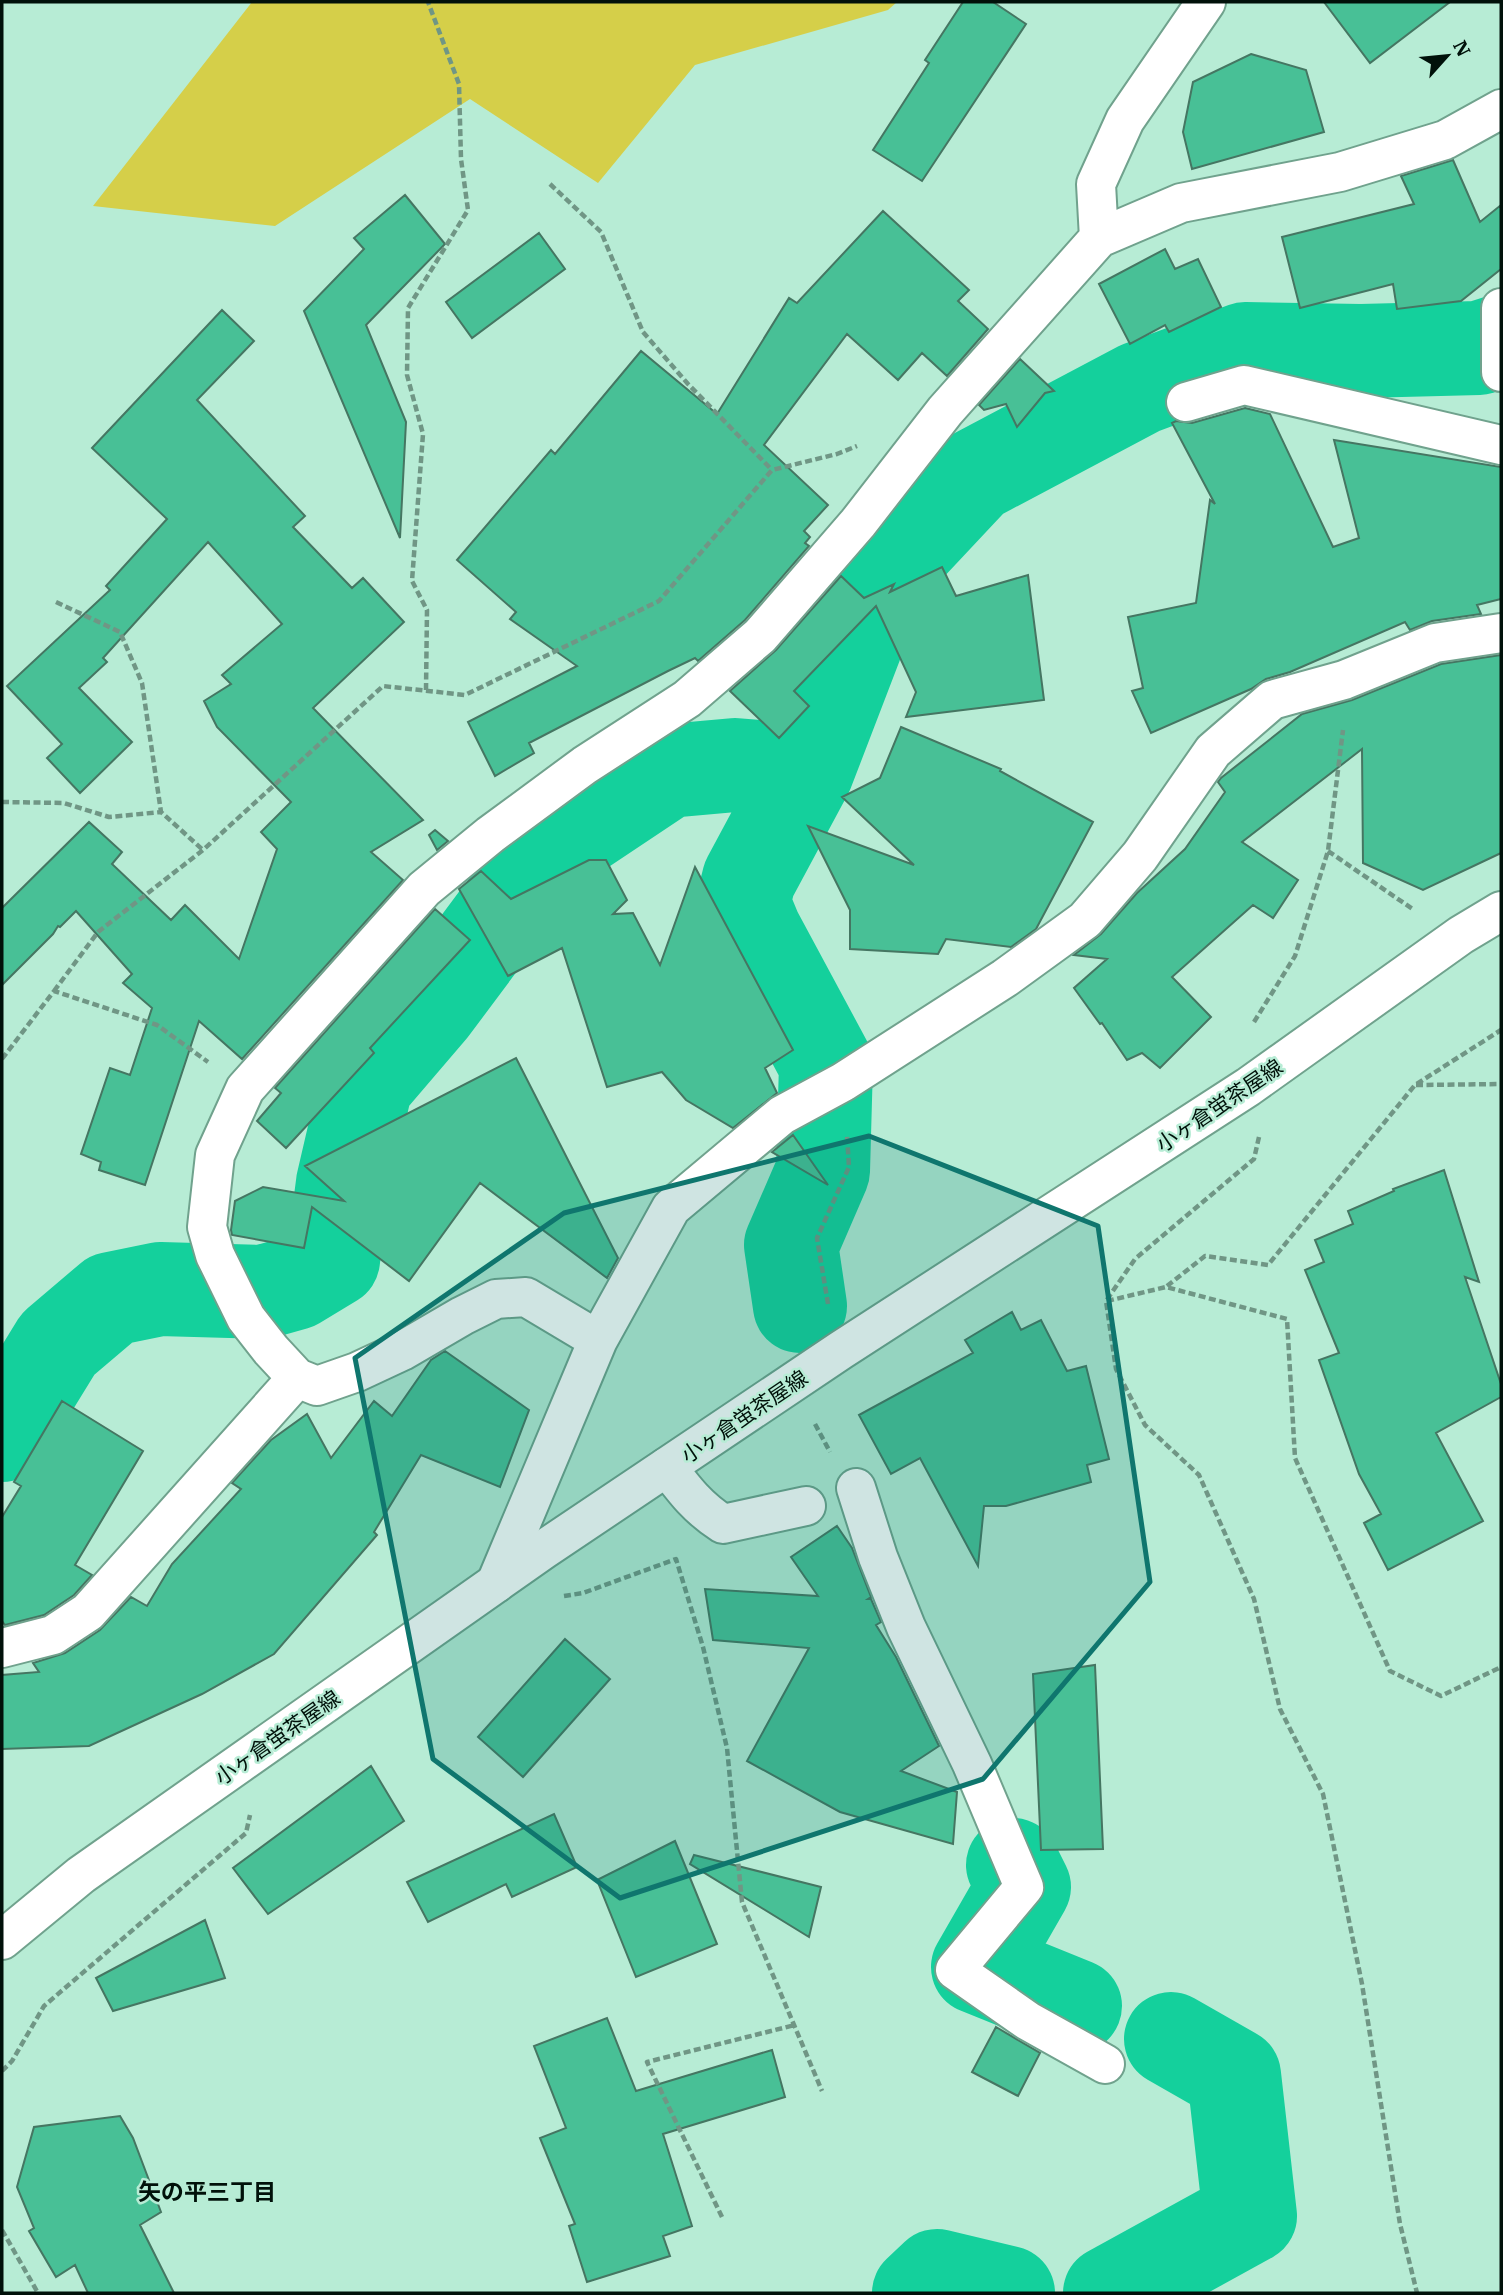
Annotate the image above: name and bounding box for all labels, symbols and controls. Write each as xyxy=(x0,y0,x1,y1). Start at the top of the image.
north arrow xyxy=(1412,21,1482,91)
text: N xyxy=(1448,36,1476,60)
street label: 小ヶ倉蛍茶屋線 xyxy=(1150,1052,1288,1158)
street label: 小ヶ倉蛍茶屋線 xyxy=(675,1363,813,1469)
street label: 小ヶ倉蛍茶屋線 xyxy=(209,1683,345,1791)
district label: 矢の平三丁目 xyxy=(138,2176,276,2206)

